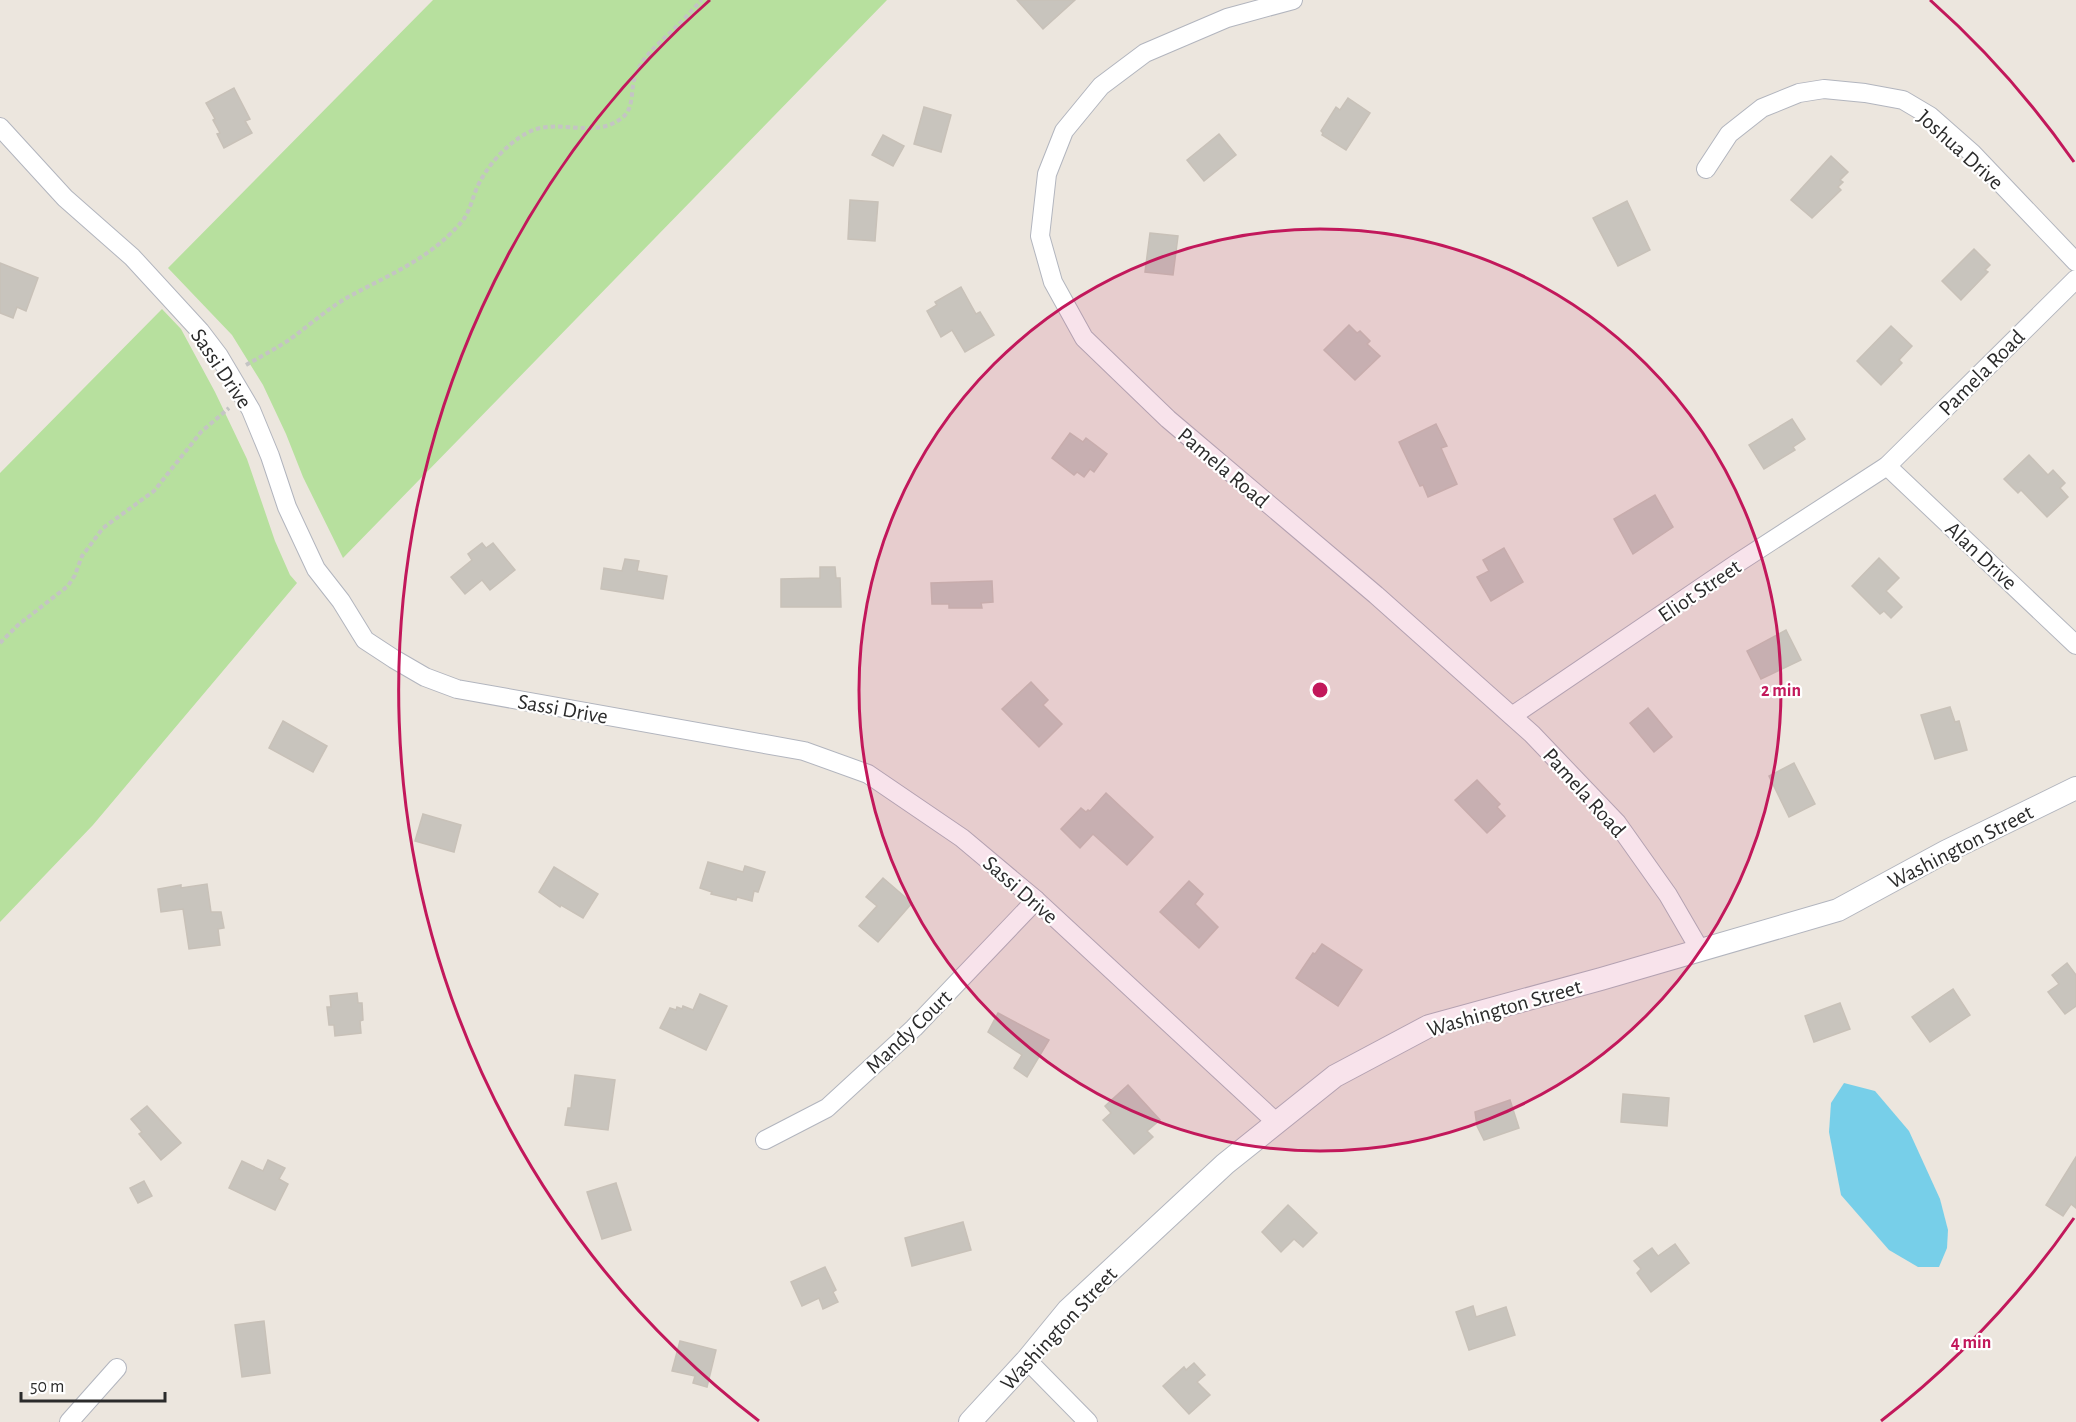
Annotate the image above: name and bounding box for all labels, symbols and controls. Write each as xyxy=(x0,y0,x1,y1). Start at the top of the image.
street label: Joshua Drive xyxy=(1913,106,2008,194)
street label: Sassi Drive xyxy=(187,325,256,412)
street label: Pamela Road xyxy=(1934,325,2029,420)
street label: Pamela Road xyxy=(1174,423,1273,512)
street label: Alan Drive xyxy=(1941,517,2021,594)
street label: Eliot Street xyxy=(1654,555,1745,626)
centre of rings xyxy=(1310,680,1330,700)
text: 2 min xyxy=(1761,682,1801,700)
street label: Sassi Drive xyxy=(516,690,610,728)
street label: Pamela Road xyxy=(1539,744,1630,841)
street label: Washington Street xyxy=(1884,801,2037,893)
street label: Sassi Drive xyxy=(979,852,1062,928)
street label: Washington Street xyxy=(1425,975,1584,1041)
street label: Mandy Court xyxy=(862,986,956,1078)
street label: Washington Street xyxy=(996,1263,1121,1395)
text: 4 min xyxy=(1951,1334,1991,1352)
scale bar xyxy=(21,1365,165,1403)
text: 50 m xyxy=(30,1378,64,1396)

